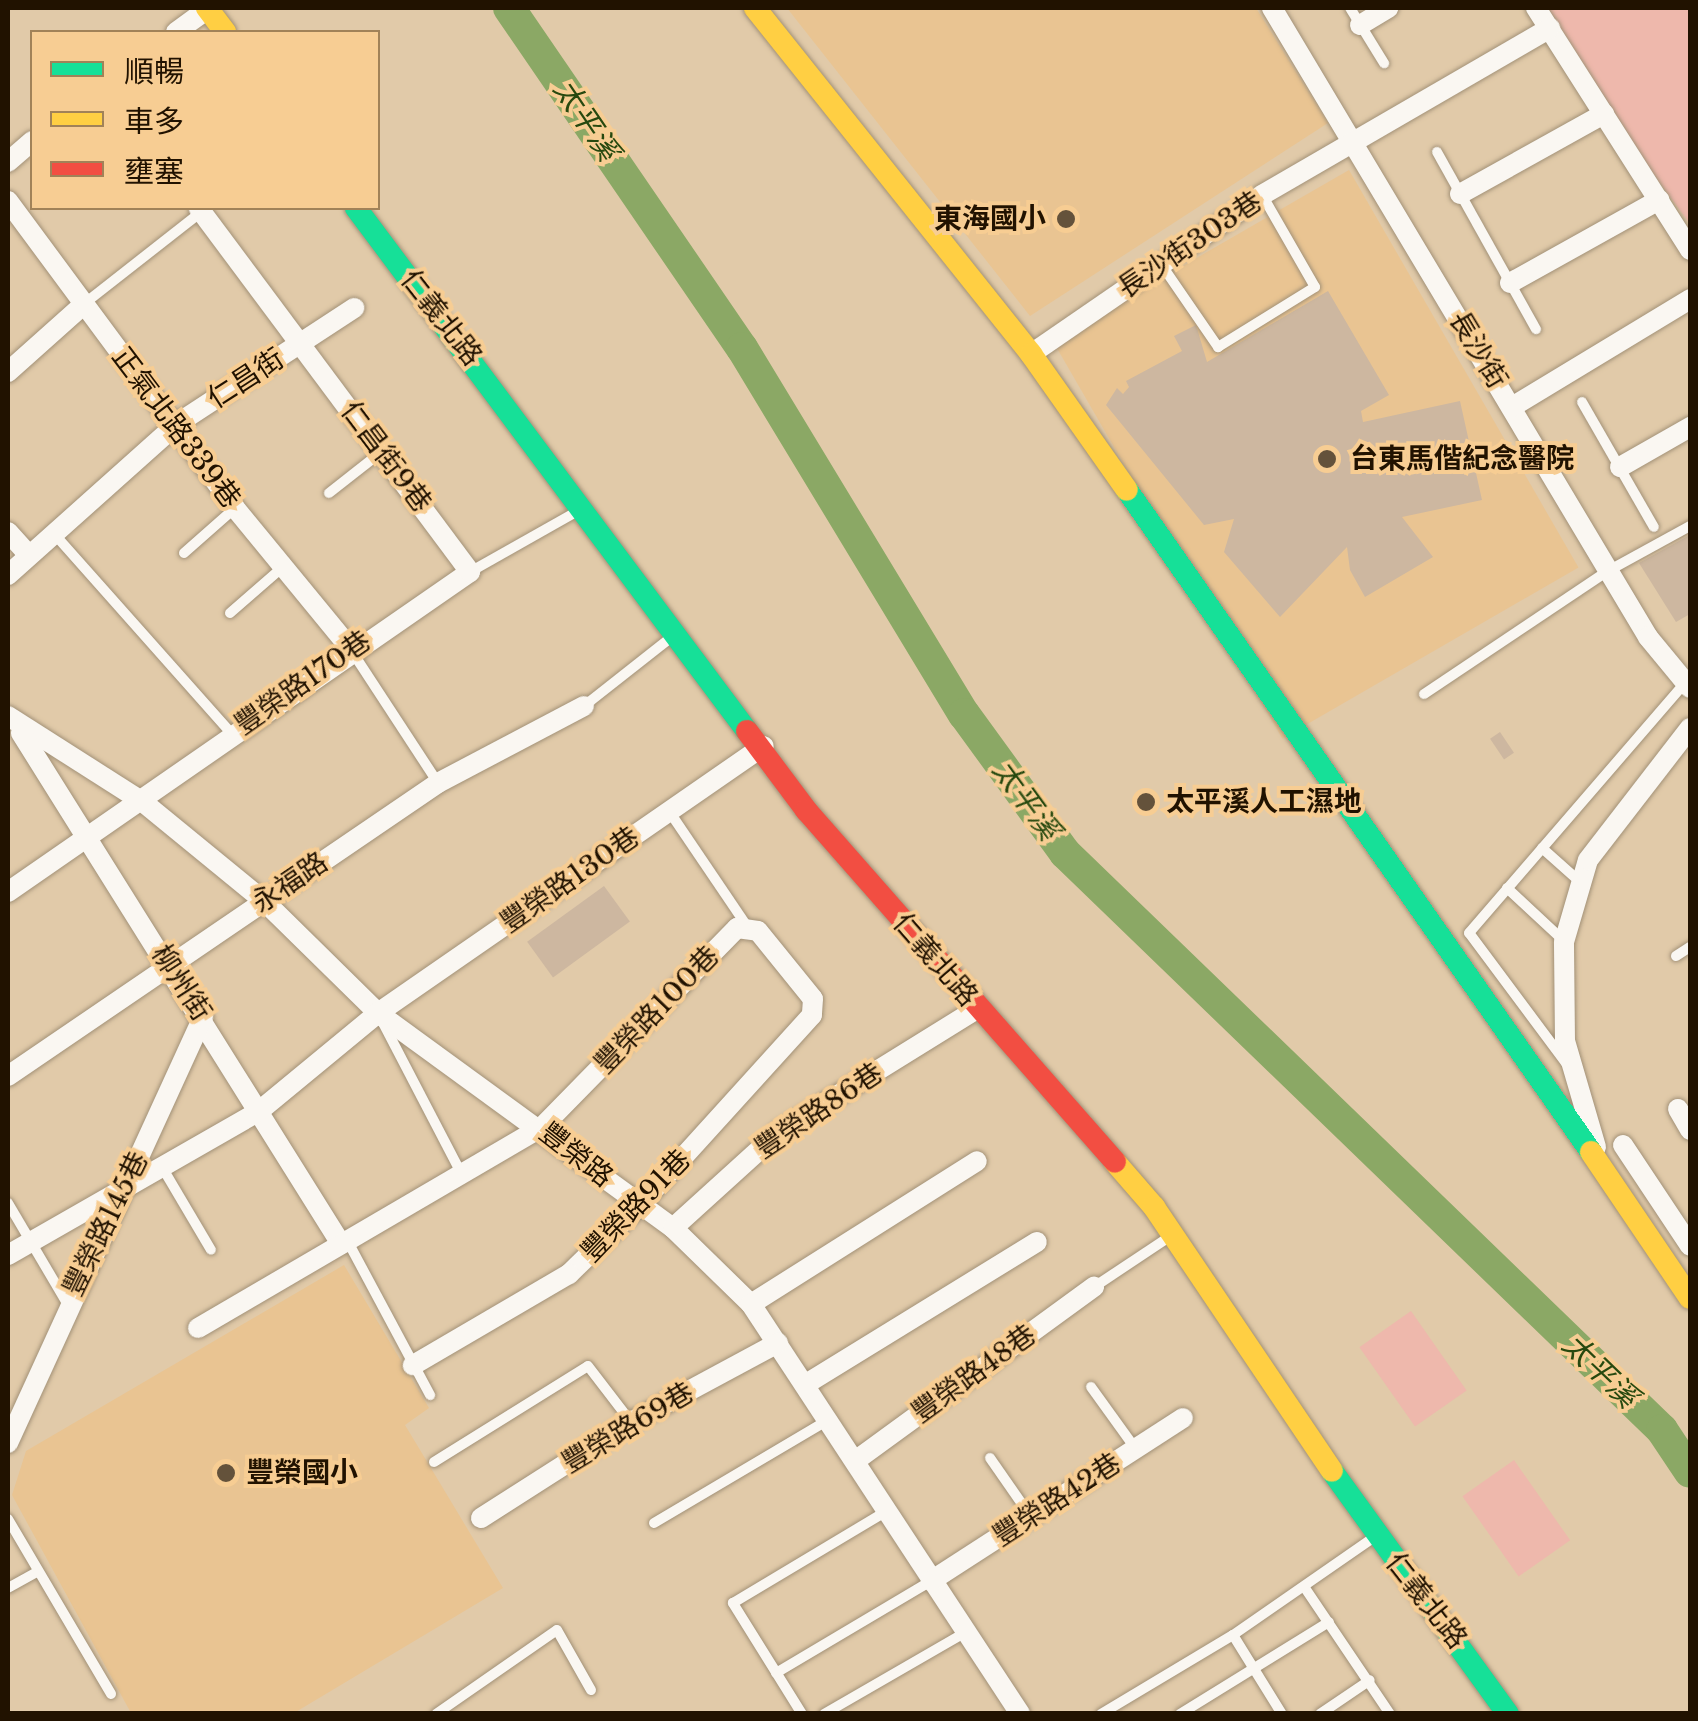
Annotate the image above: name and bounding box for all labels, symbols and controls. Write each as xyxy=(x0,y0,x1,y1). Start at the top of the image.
legend xyxy=(30,30,380,210)
text: 順暢 xyxy=(124,53,184,90)
water label: 太平溪 xyxy=(546,73,626,167)
text: 車多 xyxy=(124,103,184,140)
text: 壅塞 xyxy=(124,153,184,190)
street label: 長沙街303巷 xyxy=(1112,185,1268,305)
place label: 東海國小 xyxy=(934,202,1046,236)
marker: 東海國小 xyxy=(1055,208,1077,230)
street label: 仁義北路 xyxy=(393,264,489,372)
street label: 長沙街 xyxy=(1442,305,1514,395)
street label: 正氣北路339巷 xyxy=(105,341,247,515)
street label: 仁昌街 xyxy=(202,342,290,416)
street label: 仁昌街9巷 xyxy=(333,395,439,519)
place label: 台東馬偕紀念醫院 xyxy=(1350,442,1574,476)
marker: 台東馬偕紀念醫院 xyxy=(1314,446,1340,472)
street label: 豐榮路170巷 xyxy=(228,624,378,742)
water label: 太平溪 xyxy=(985,753,1067,847)
place label: 太平溪人工濕地 xyxy=(1166,785,1362,819)
marker: 太平溪人工濕地 xyxy=(1135,791,1157,813)
street label: 豐榮路130巷 xyxy=(494,820,646,940)
street label: 永福路 xyxy=(246,846,334,920)
street label: 仁義北路 xyxy=(886,907,984,1013)
street label: 柳州街 xyxy=(144,939,218,1027)
street label: 豐榮路100巷 xyxy=(588,939,726,1081)
street label: 豐榮路86巷 xyxy=(749,1056,889,1166)
street label: 豐榮路 xyxy=(533,1116,619,1194)
street label: 豐榮路91巷 xyxy=(574,1143,698,1269)
street label: 豐榮路145巷 xyxy=(57,1146,155,1302)
street label: 豐榮路48巷 xyxy=(905,1318,1043,1430)
water label: 太平溪 xyxy=(1555,1327,1645,1415)
street label: 豐榮路69巷 xyxy=(556,1375,700,1481)
street label: 豐榮路42巷 xyxy=(987,1446,1127,1554)
place label: 豐榮國小 xyxy=(246,1456,358,1490)
marker: 豐榮國小 xyxy=(215,1462,237,1484)
street label: 仁義北路 xyxy=(1378,1547,1474,1655)

